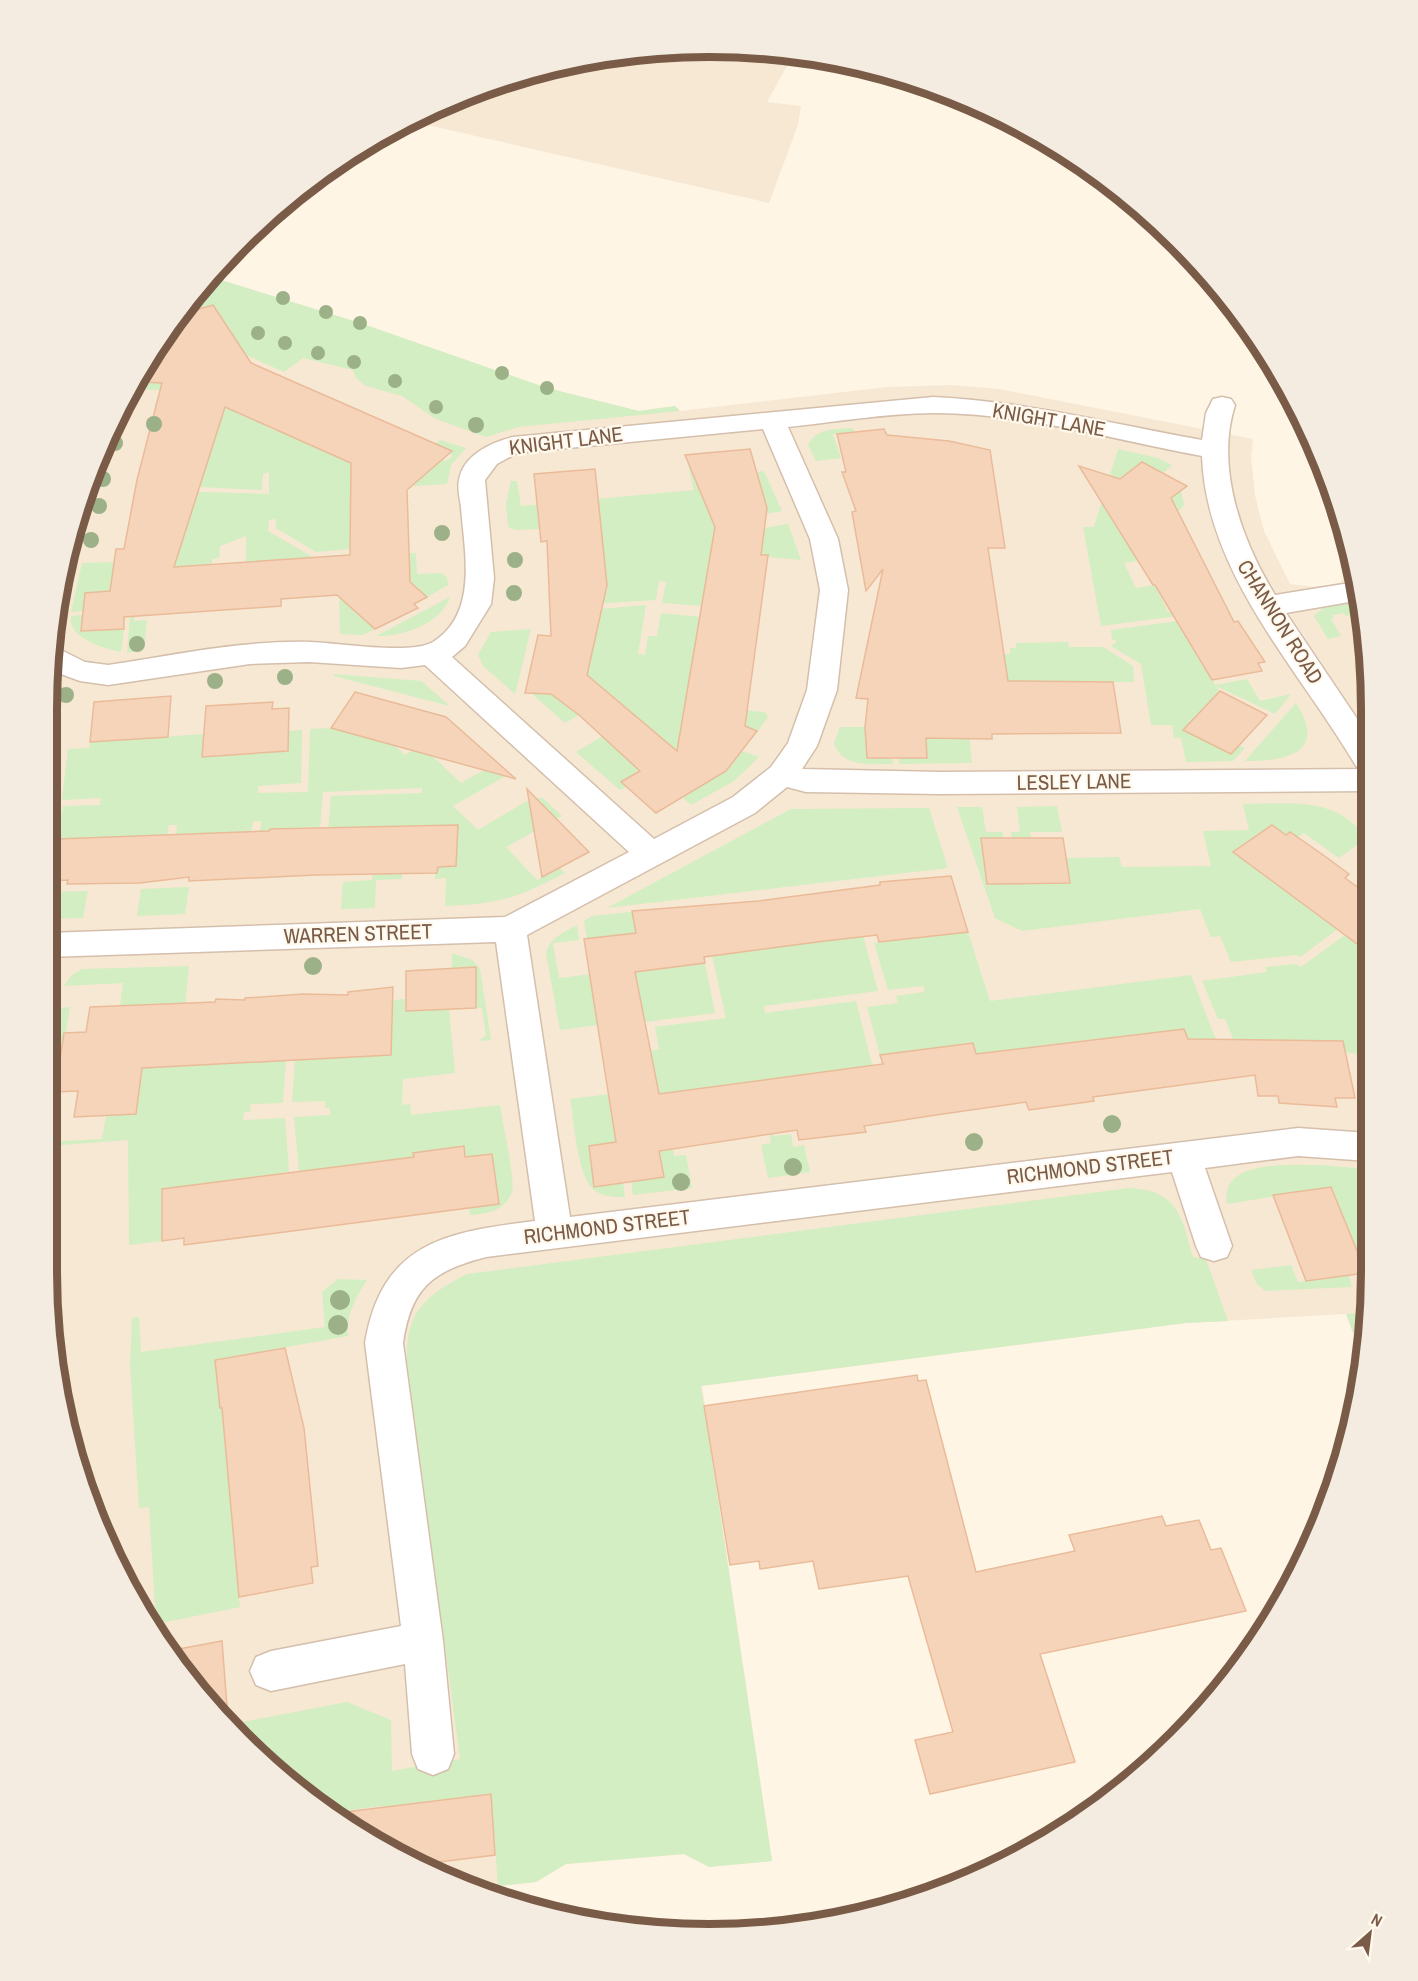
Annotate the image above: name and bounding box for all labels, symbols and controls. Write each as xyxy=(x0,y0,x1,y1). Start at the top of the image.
street label: KNIGHT LANE xyxy=(990,395,1108,444)
street label: KNIGHT LANE xyxy=(507,419,625,462)
street label: CHANNON ROAD xyxy=(1231,554,1330,689)
street label: LESLEY LANE xyxy=(1016,766,1132,797)
street label: WARREN STREET xyxy=(283,916,433,951)
street label: RICHMOND STREET xyxy=(1005,1142,1175,1191)
street label: RICHMOND STREET xyxy=(522,1202,692,1251)
north arrow xyxy=(1340,1903,1400,1963)
text: N xyxy=(1368,1908,1386,1932)

